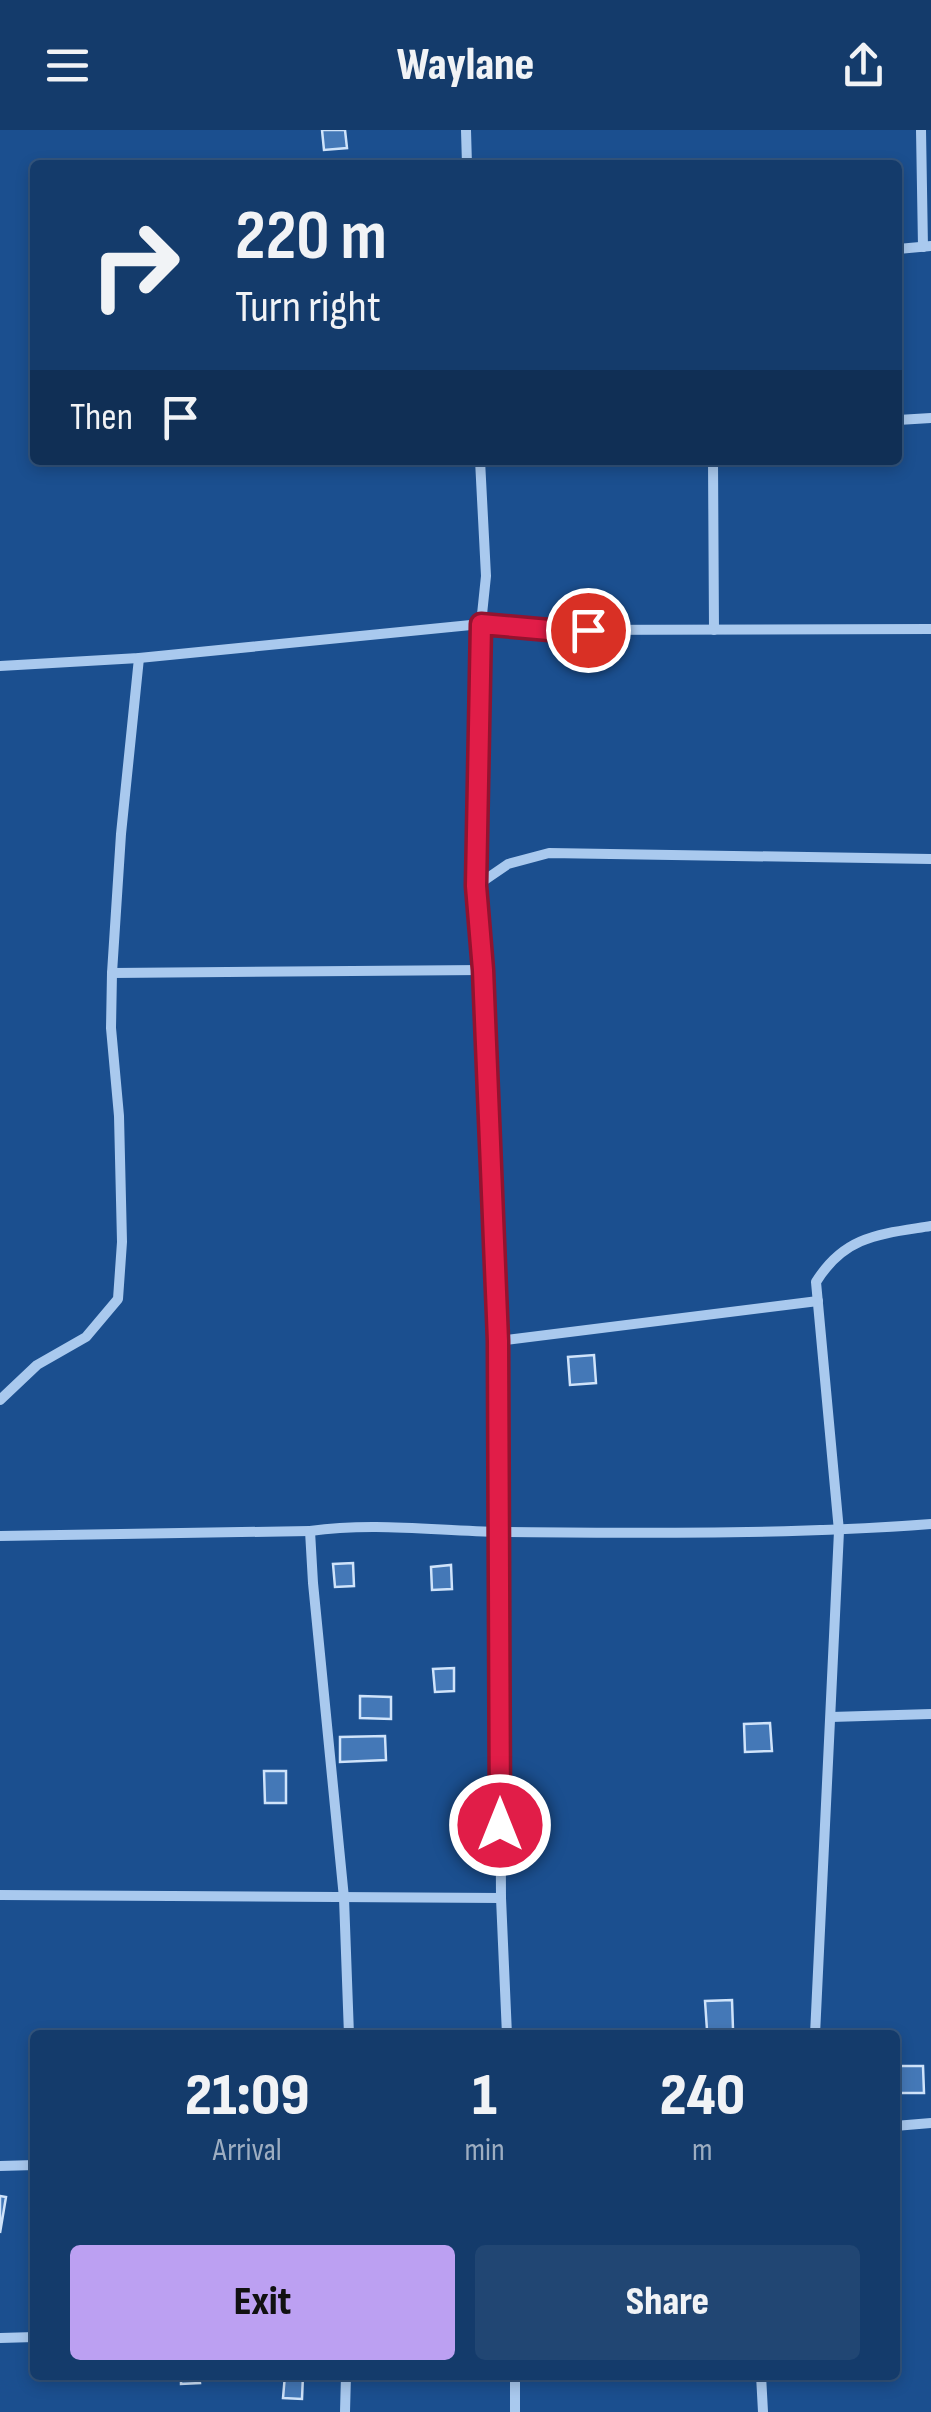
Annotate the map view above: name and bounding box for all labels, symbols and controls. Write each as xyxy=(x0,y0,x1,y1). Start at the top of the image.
icon: menu xyxy=(40,38,95,93)
text: Waylane xyxy=(397,38,534,93)
icon: share xyxy=(836,38,891,93)
text: 220 m xyxy=(235,195,387,279)
icon: right xyxy=(70,200,200,330)
text: Turn right xyxy=(235,280,381,335)
icon: arrive xyxy=(153,390,208,445)
text: Then xyxy=(70,395,133,440)
pin xyxy=(546,588,631,673)
icon: arrive xyxy=(561,603,616,658)
position arrow xyxy=(448,1773,552,1877)
text: 21:09 xyxy=(185,2060,310,2132)
text: 1 xyxy=(472,2060,497,2132)
text: 240 xyxy=(660,2060,745,2132)
text: Arrival xyxy=(213,2131,282,2170)
text: min xyxy=(465,2131,505,2170)
text: m xyxy=(692,2131,713,2170)
button: Exit xyxy=(70,2245,455,2360)
button: Share xyxy=(475,2245,860,2360)

